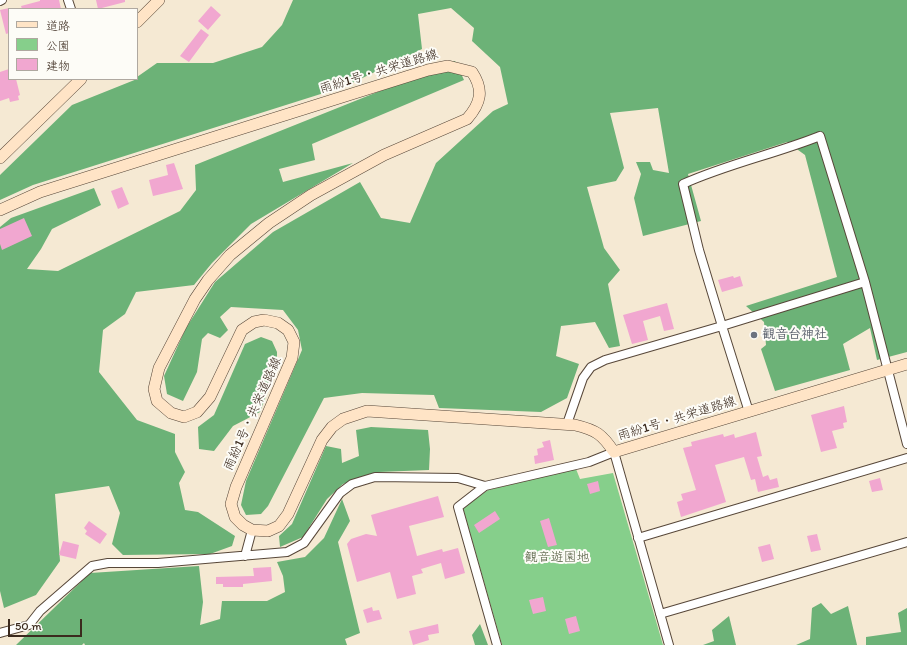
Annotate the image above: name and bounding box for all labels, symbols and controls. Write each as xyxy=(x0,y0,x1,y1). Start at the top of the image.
legend xyxy=(8,8,138,80)
text: 道路 xyxy=(46,19,70,33)
text: 公園 xyxy=(46,39,70,53)
street label: 雨紛1号・共栄道路線 xyxy=(318,47,440,97)
text: 建物 xyxy=(46,59,70,73)
place label: 観音台神社 xyxy=(762,327,827,343)
marker: 観音台神社 xyxy=(749,330,759,340)
street label: 雨紛1号・共栄道路線 xyxy=(221,355,285,473)
street label: 雨紛1号・共栄道路線 xyxy=(616,394,738,444)
park label: 観音遊園地 xyxy=(525,550,589,566)
scale bar xyxy=(10,611,84,637)
text: 50 m xyxy=(15,619,41,633)

